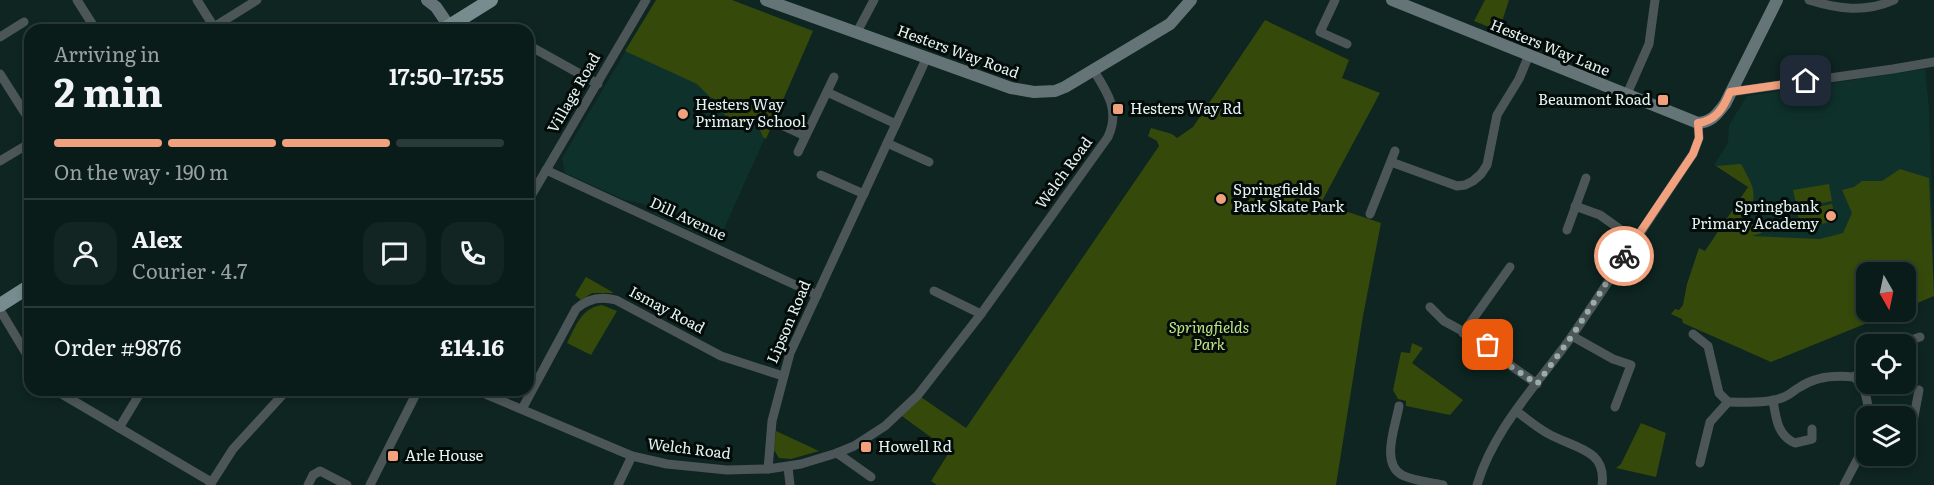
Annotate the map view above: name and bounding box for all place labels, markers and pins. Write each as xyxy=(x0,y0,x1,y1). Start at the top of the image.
pin xyxy=(1780,55,1831,106)
place label: Beaumont Road xyxy=(1538,87,1651,110)
place label: Hesters Way Primary School xyxy=(695,92,806,132)
marker: Beaumont Road xyxy=(1656,93,1670,107)
place label: Hesters Way Rd xyxy=(1130,96,1242,119)
marker: Hesters Way Rd xyxy=(1111,102,1125,116)
marker: Hesters Way Primary School xyxy=(676,107,690,121)
place label: Springfields Park Skate Park xyxy=(1233,177,1345,217)
marker: Springfields Park Skate Park xyxy=(1214,192,1228,206)
place label: Springbank Primary Academy xyxy=(1691,194,1820,234)
marker: Springbank Primary Academy xyxy=(1824,209,1838,223)
pin xyxy=(1462,319,1513,370)
place label: Howell Rd xyxy=(878,434,952,457)
marker: Howell Rd xyxy=(859,440,873,454)
place label: Arle House xyxy=(405,443,484,466)
marker: Arle House xyxy=(386,449,400,463)

